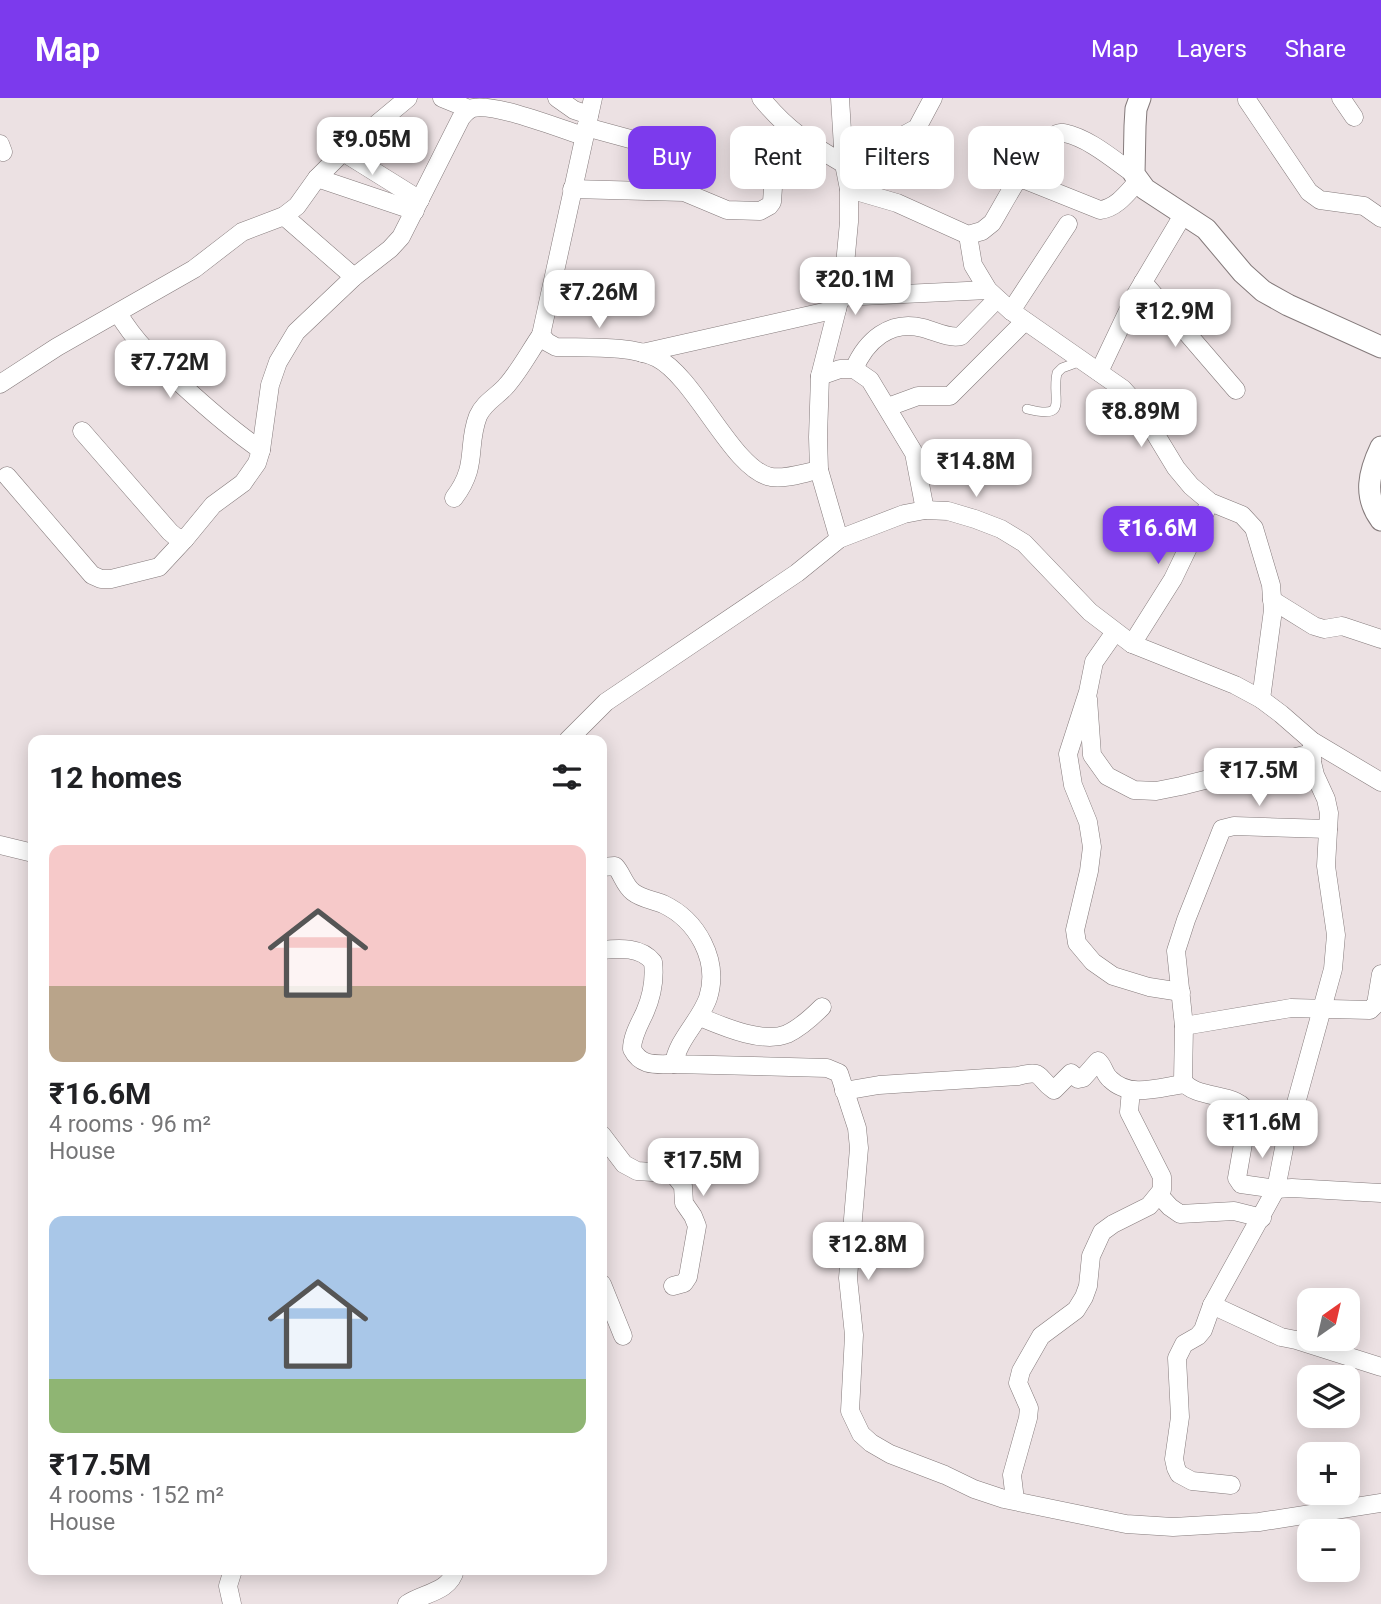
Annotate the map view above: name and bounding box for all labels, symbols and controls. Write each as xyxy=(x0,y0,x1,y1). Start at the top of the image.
text: Map xyxy=(35,30,100,69)
text: Map xyxy=(1091,35,1139,63)
text: Layers xyxy=(1177,35,1247,63)
text: Share xyxy=(1285,35,1346,63)
pin: ₹9.05M xyxy=(315,118,429,177)
text: ₹9.05M xyxy=(333,126,411,153)
chip: Buy xyxy=(628,126,716,189)
chip: Rent xyxy=(730,126,826,189)
chip: Filters xyxy=(840,126,954,189)
chip: New xyxy=(968,126,1064,189)
pin: ₹20.1M xyxy=(798,258,912,317)
text: ₹20.1M xyxy=(816,266,894,293)
pin: ₹7.26M xyxy=(542,271,656,330)
text: ₹7.26M xyxy=(560,279,638,306)
pin: ₹12.9M xyxy=(1118,289,1232,349)
text: ₹12.9M xyxy=(1136,298,1214,325)
pin: ₹7.72M xyxy=(113,341,227,400)
text: ₹7.72M xyxy=(131,349,209,376)
pin: ₹8.89M xyxy=(1084,390,1198,449)
text: ₹8.89M xyxy=(1102,398,1180,425)
pin: ₹14.8M xyxy=(919,440,1033,499)
text: ₹14.8M xyxy=(937,448,1015,475)
pin: ₹16.6M xyxy=(1101,506,1215,566)
text: ₹16.6M xyxy=(1119,515,1197,542)
pin: ₹17.5M xyxy=(1202,748,1316,808)
text: ₹17.5M xyxy=(1220,757,1298,784)
icon: filters xyxy=(548,758,586,796)
text: 12 homes xyxy=(49,760,182,795)
icon: home xyxy=(255,890,381,1016)
text: ₹16.6M xyxy=(49,1076,151,1111)
pin: ₹11.6M xyxy=(1205,1100,1319,1160)
text: ₹11.6M xyxy=(1223,1109,1301,1136)
text: 4 rooms · 96 m² xyxy=(49,1111,211,1138)
text: House xyxy=(49,1138,115,1165)
pin: ₹17.5M xyxy=(646,1138,760,1198)
text: ₹17.5M xyxy=(664,1147,742,1174)
pin: ₹12.8M xyxy=(811,1222,925,1282)
text: ₹12.8M xyxy=(829,1231,907,1258)
icon: home xyxy=(255,1261,381,1387)
north arrow xyxy=(1297,1288,1360,1351)
map controls xyxy=(1297,1288,1360,1582)
button: layers xyxy=(1297,1365,1360,1428)
button: + xyxy=(1297,1442,1360,1505)
text: ₹17.5M xyxy=(49,1447,151,1482)
text: 4 rooms · 152 m² xyxy=(49,1482,224,1509)
text: House xyxy=(49,1509,115,1536)
button: − xyxy=(1297,1519,1360,1582)

